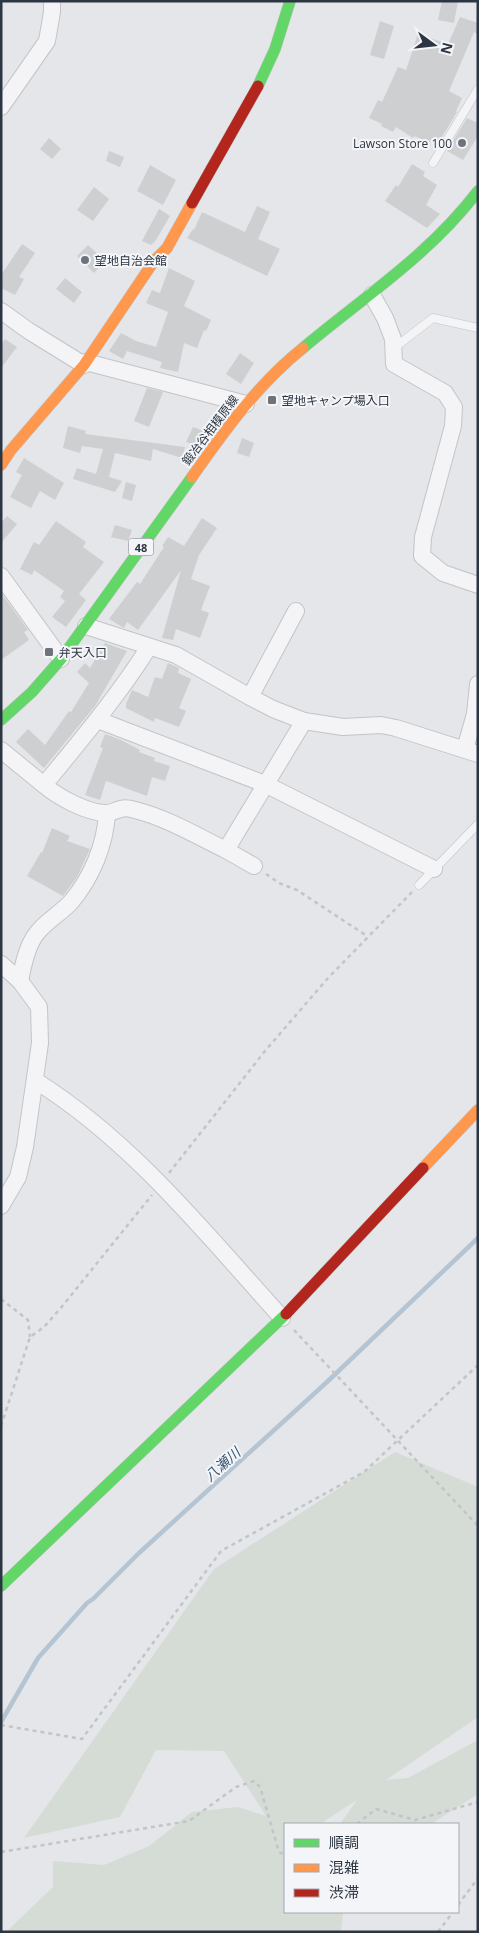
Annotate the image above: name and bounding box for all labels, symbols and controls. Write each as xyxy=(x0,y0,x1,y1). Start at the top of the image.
north arrow xyxy=(409,20,459,70)
text: N xyxy=(436,41,458,56)
place label: Lawson Store 100 xyxy=(353,135,452,152)
marker: Lawson Store 100 xyxy=(456,137,468,149)
place label: 望地自治会館 xyxy=(95,252,167,269)
marker: 望地自治会館 xyxy=(79,254,91,266)
street label: 鍛冶谷相模原線 xyxy=(178,391,242,469)
place label: 望地キャンプ場入口 xyxy=(282,392,390,409)
marker: 望地キャンプ場入口 xyxy=(266,394,278,406)
road number: 48 xyxy=(128,538,154,556)
place label: 弁天入口 xyxy=(59,644,107,661)
marker: 弁天入口 xyxy=(43,646,55,658)
water label: 八瀬川 xyxy=(200,1442,245,1485)
legend xyxy=(284,1823,459,1913)
text: 順調 xyxy=(329,1832,359,1852)
text: 混雑 xyxy=(329,1857,359,1877)
text: 渋滞 xyxy=(329,1882,359,1902)

